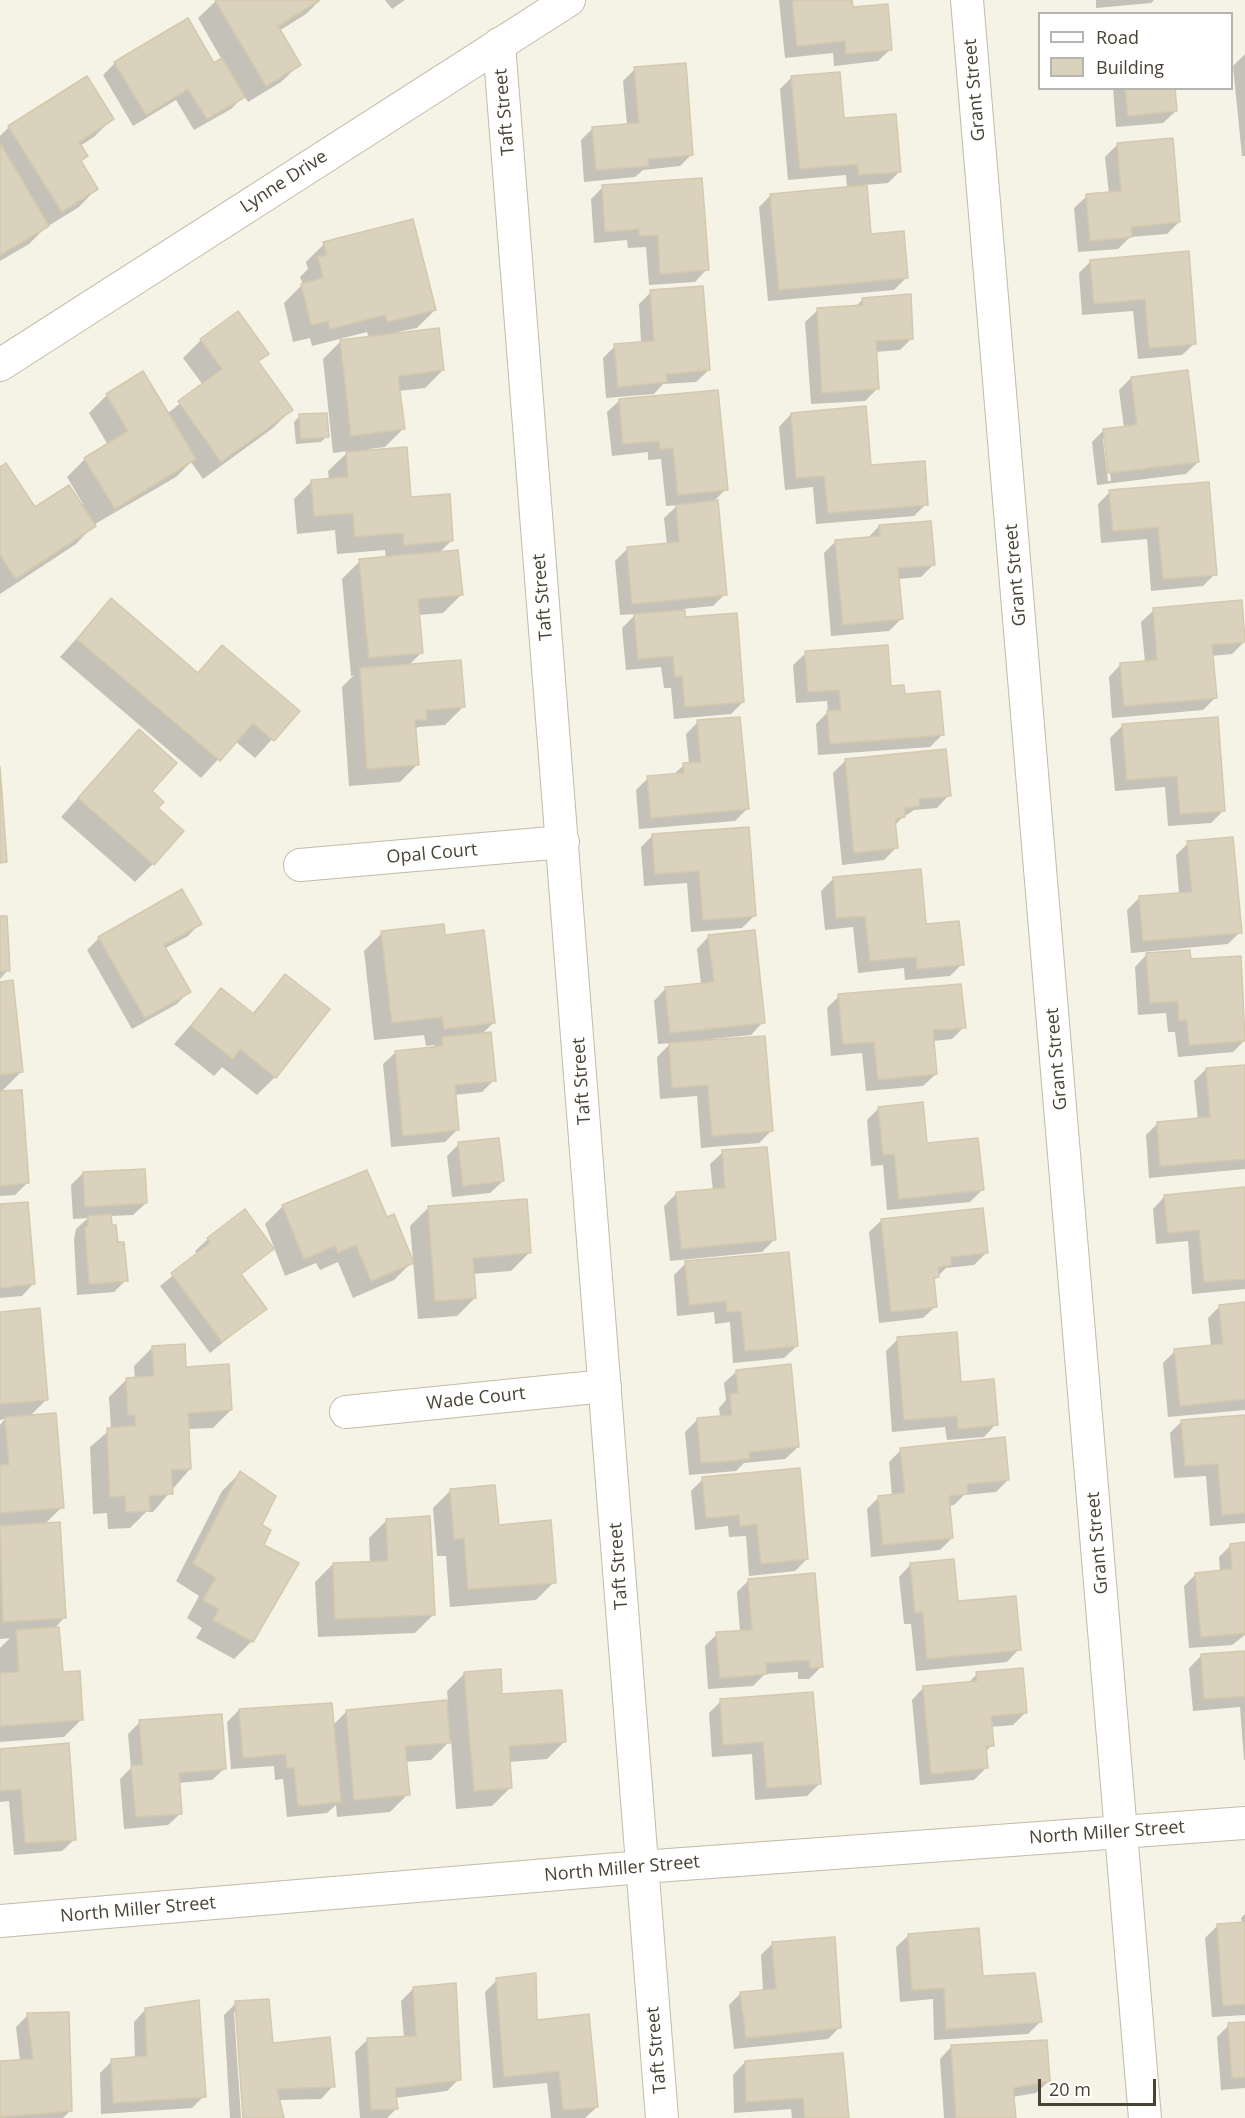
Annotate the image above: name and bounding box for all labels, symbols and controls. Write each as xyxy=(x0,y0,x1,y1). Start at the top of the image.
legend xyxy=(1038,12,1233,90)
text: Road xyxy=(1096,25,1139,49)
street label: Grant Street xyxy=(960,38,990,142)
text: Building xyxy=(1096,55,1164,79)
street label: Taft Street xyxy=(490,68,520,156)
street label: Lynne Drive xyxy=(236,146,332,218)
street label: Grant Street xyxy=(1001,523,1031,627)
street label: Taft Street xyxy=(528,553,558,641)
street label: Opal Court xyxy=(386,839,478,869)
street label: Grant Street xyxy=(1042,1007,1072,1111)
street label: Taft Street xyxy=(568,1037,596,1125)
street label: Wade Court xyxy=(425,1383,527,1415)
street label: Grant Street xyxy=(1083,1491,1113,1595)
street label: Taft Street xyxy=(605,1522,633,1610)
street label: North Miller Street xyxy=(1028,1817,1186,1849)
street label: North Miller Street xyxy=(543,1851,701,1887)
street label: North Miller Street xyxy=(59,1892,217,1928)
street label: Taft Street xyxy=(642,2006,672,2094)
scale bar xyxy=(1041,2067,1160,2105)
text: 20 m xyxy=(1049,2077,1091,2101)

